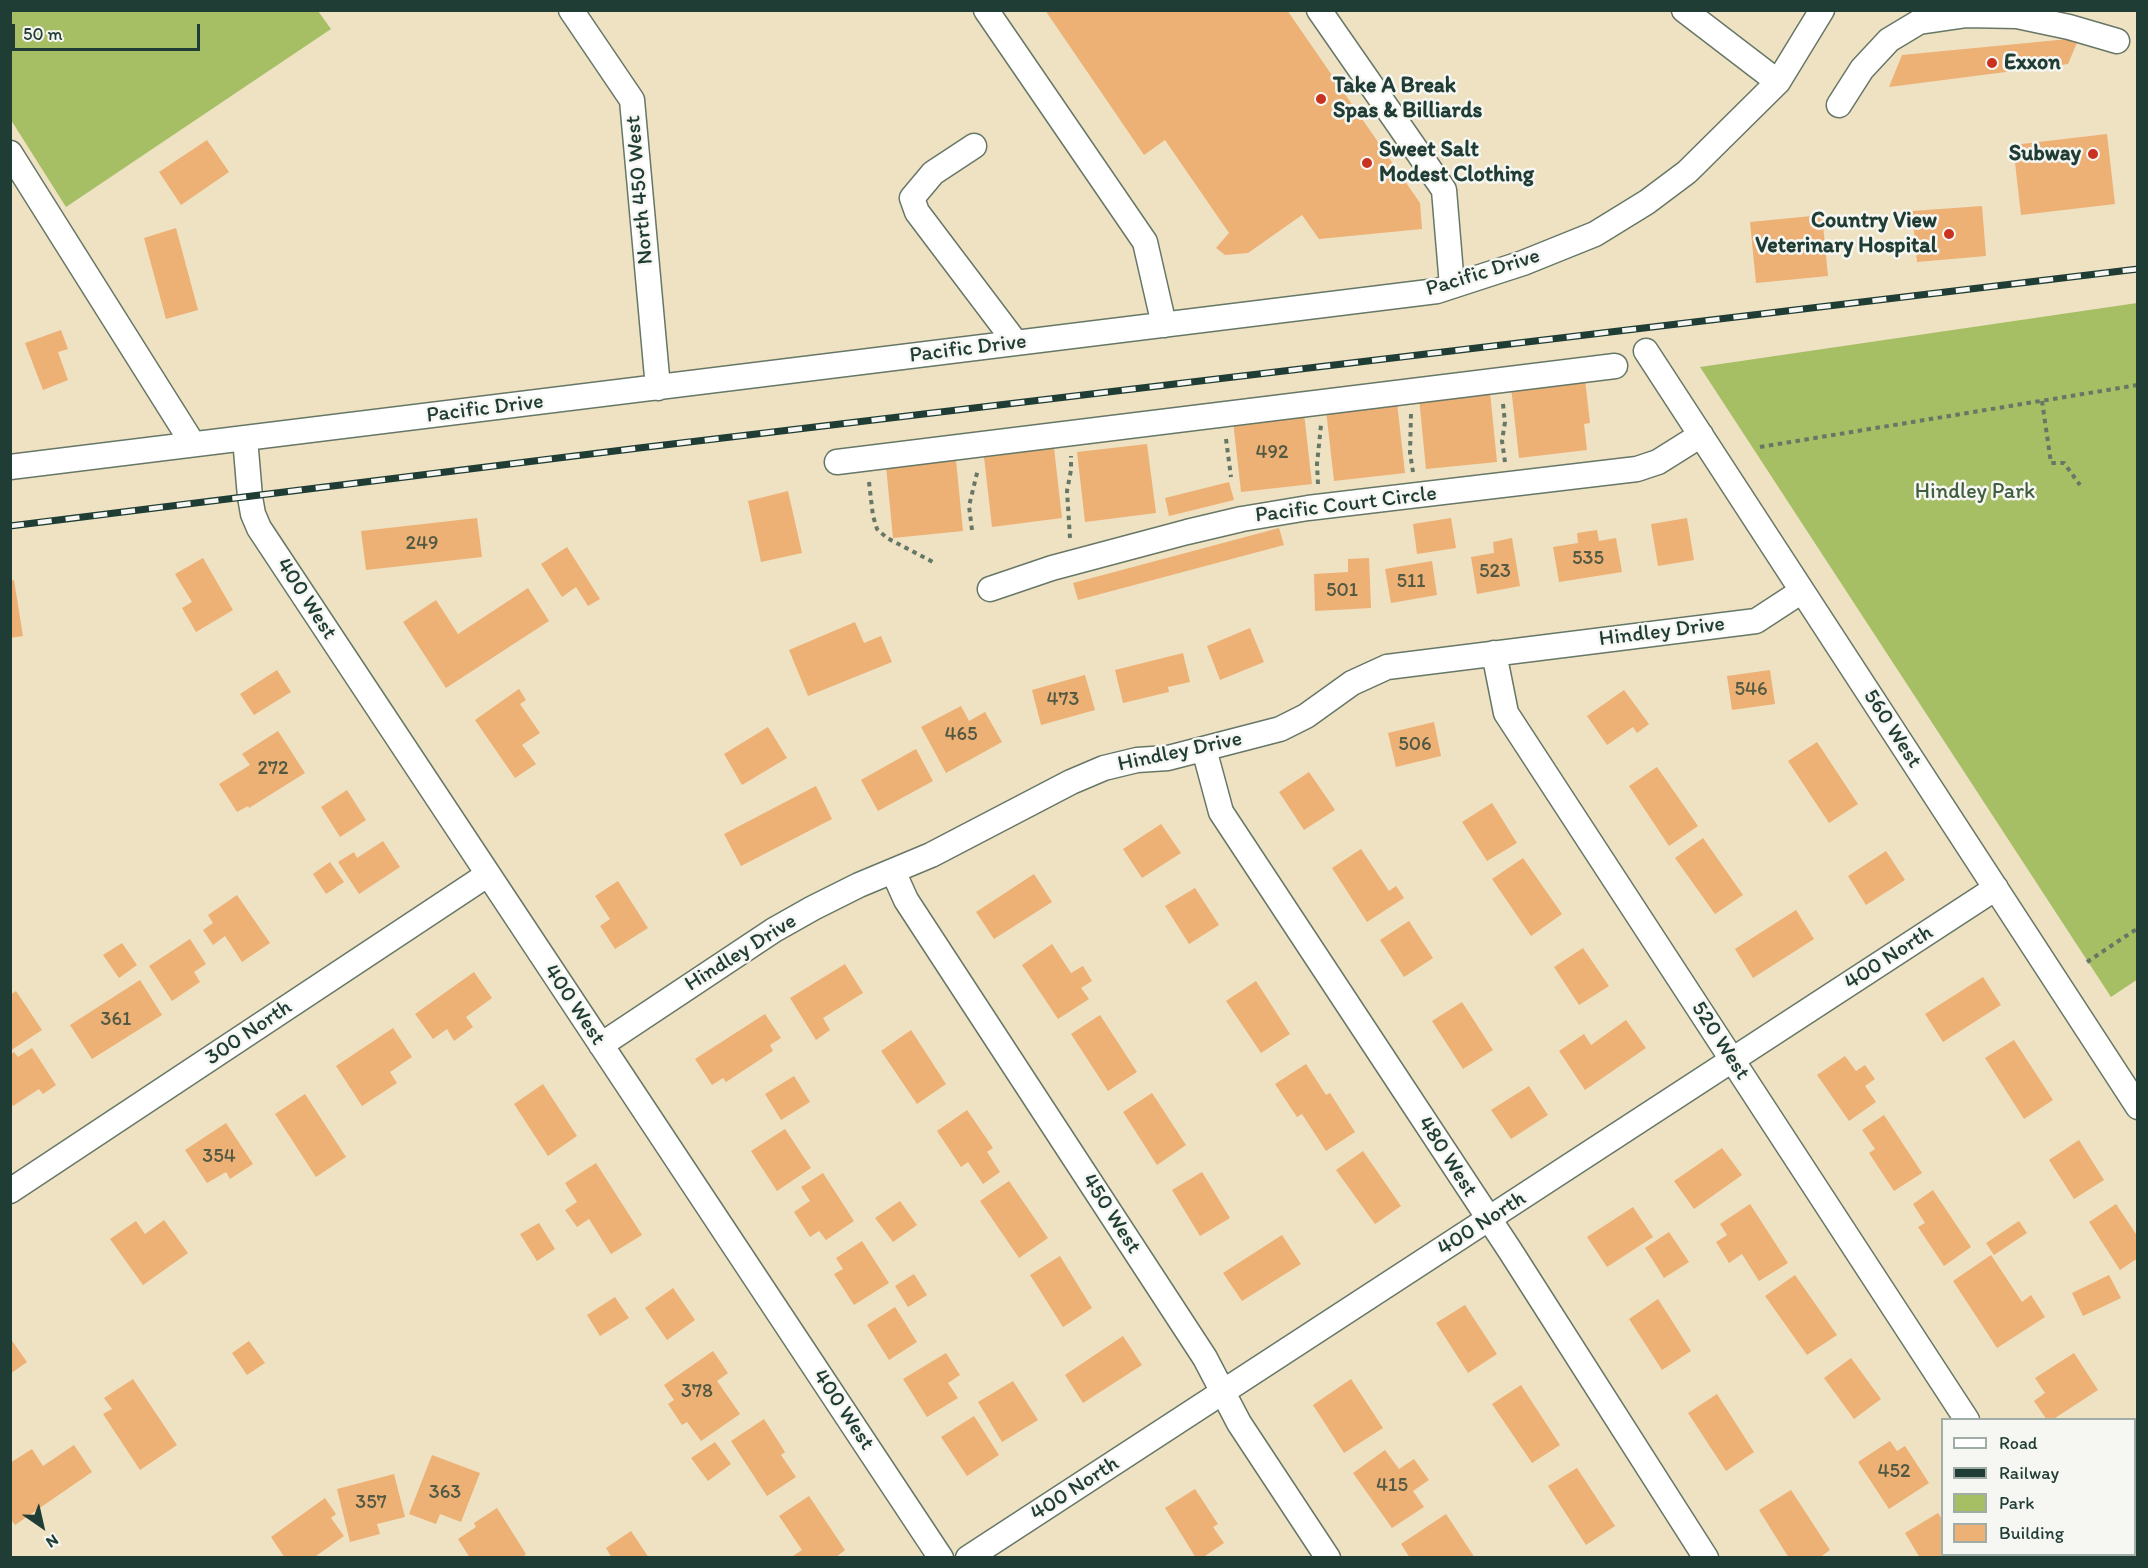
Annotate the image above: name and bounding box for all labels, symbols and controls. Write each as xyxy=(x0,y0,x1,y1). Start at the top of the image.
scale bar xyxy=(15,12,202,50)
text: 50 m xyxy=(23,23,63,45)
place label: Exxon xyxy=(2004,50,2061,76)
marker: Exxon xyxy=(1985,56,1999,70)
place label: Take A Break Spas & Billiards xyxy=(1333,73,1482,124)
marker: Take A Break Spas & Billiards xyxy=(1314,92,1328,106)
street label: North 450 West xyxy=(620,114,660,266)
place label: Sweet Salt Modest Clothing xyxy=(1379,137,1534,188)
place label: Subway xyxy=(2009,141,2081,167)
marker: Subway xyxy=(2086,147,2100,161)
marker: Sweet Salt Modest Clothing xyxy=(1360,156,1374,170)
place label: Country View Veterinary Hospital xyxy=(1755,208,1937,260)
marker: Country View Veterinary Hospital xyxy=(1942,227,1956,241)
street label: Pacific Drive xyxy=(1423,243,1543,303)
street label: Pacific Drive xyxy=(908,329,1028,369)
street label: Pacific Drive xyxy=(425,389,545,429)
house number: 492 xyxy=(1256,441,1288,465)
park label: Hindley Park xyxy=(1915,479,2035,505)
street label: Pacific Court Circle xyxy=(1254,481,1438,529)
house number: 249 xyxy=(406,532,438,556)
house number: 535 xyxy=(1572,547,1604,571)
street label: 400 West xyxy=(270,553,342,645)
house number: 523 xyxy=(1479,560,1511,584)
house number: 511 xyxy=(1396,570,1426,594)
house number: 501 xyxy=(1326,579,1358,603)
street label: Hindley Drive xyxy=(1598,611,1726,653)
house number: 546 xyxy=(1734,678,1768,702)
street label: 560 West xyxy=(1857,685,1927,773)
house number: 473 xyxy=(1047,688,1079,712)
house number: 465 xyxy=(944,723,978,747)
street label: Hindley Drive xyxy=(1115,726,1245,778)
house number: 506 xyxy=(1398,733,1432,757)
house number: 272 xyxy=(258,757,288,781)
street label: Hindley Drive xyxy=(680,908,802,998)
street label: 400 North xyxy=(1840,920,1938,996)
street label: 400 West xyxy=(537,960,611,1050)
street label: 300 North xyxy=(201,994,297,1072)
street label: 520 West xyxy=(1685,997,1755,1085)
house number: 361 xyxy=(101,1008,131,1032)
street label: 480 West xyxy=(1411,1112,1483,1202)
house number: 354 xyxy=(202,1145,236,1169)
street label: 450 West xyxy=(1075,1169,1147,1259)
street label: 400 North xyxy=(1433,1186,1531,1262)
street label: 400 West xyxy=(806,1365,880,1455)
house number: 378 xyxy=(681,1380,713,1404)
legend xyxy=(1941,1418,2136,1556)
text: Road xyxy=(1999,1432,2038,1454)
street label: 400 North xyxy=(1026,1451,1124,1527)
house number: 452 xyxy=(1877,1460,1911,1484)
text: Railway xyxy=(1999,1462,2059,1484)
house number: 415 xyxy=(1376,1474,1408,1498)
house number: 363 xyxy=(429,1481,461,1505)
house number: 357 xyxy=(355,1491,387,1515)
text: Park xyxy=(1999,1492,2034,1514)
north arrow xyxy=(12,1496,72,1556)
text: Building xyxy=(1999,1522,2064,1544)
text: N xyxy=(43,1530,62,1552)

